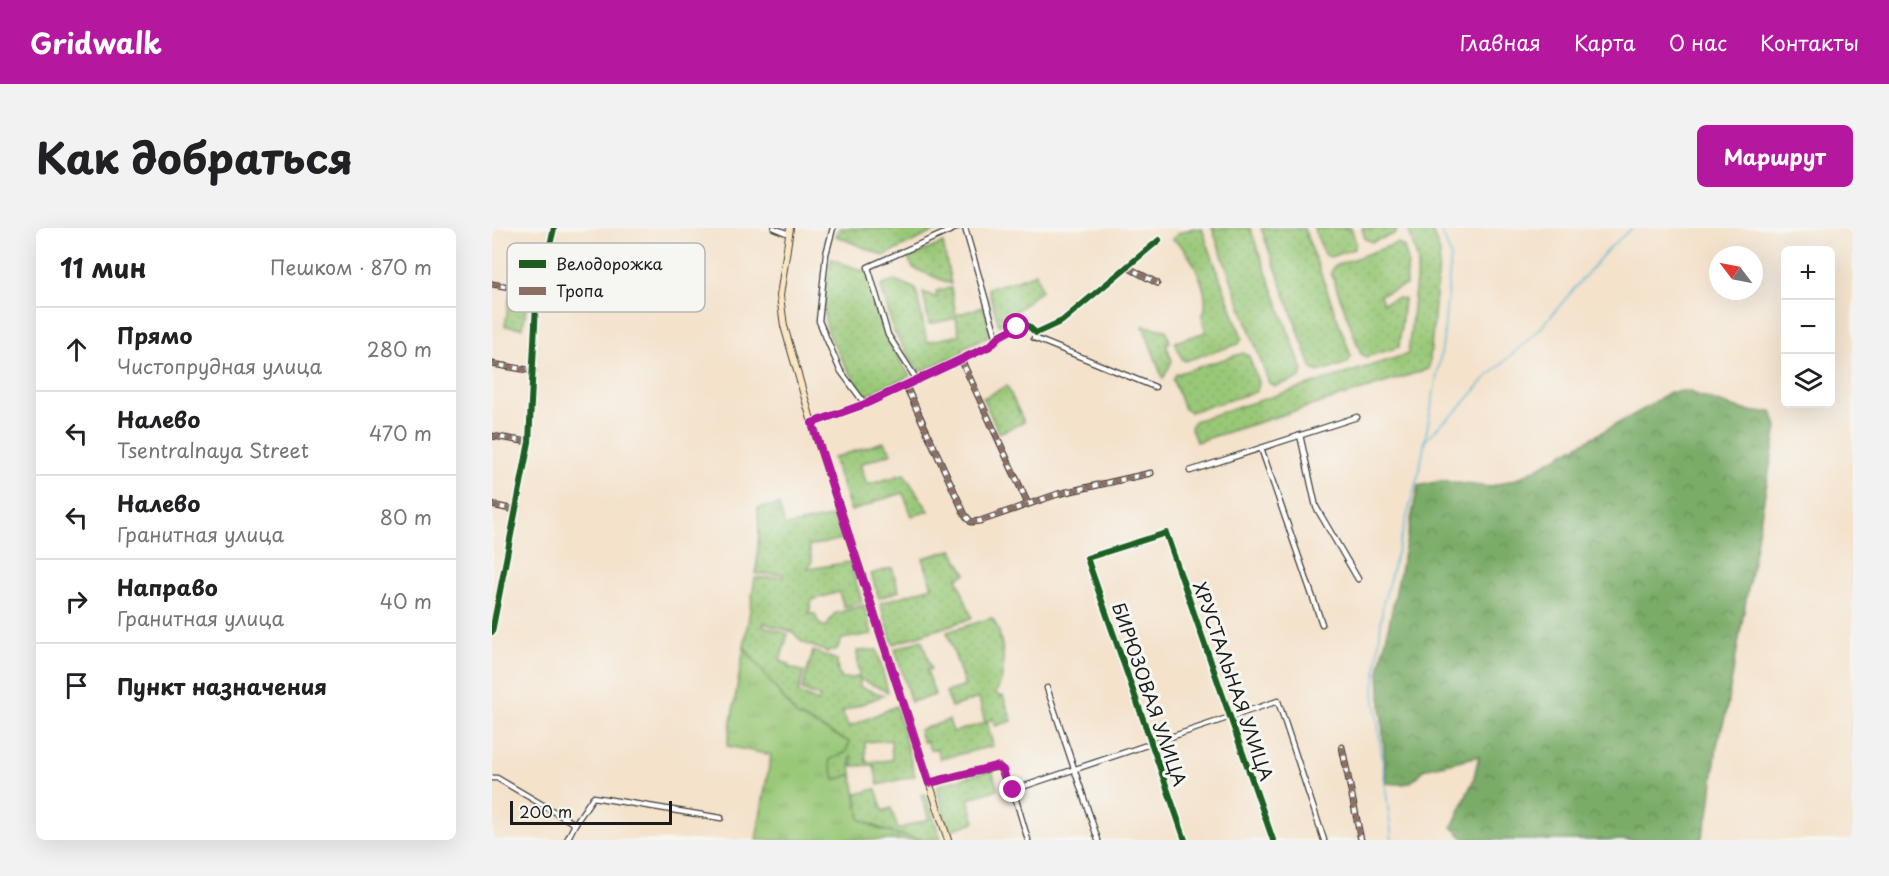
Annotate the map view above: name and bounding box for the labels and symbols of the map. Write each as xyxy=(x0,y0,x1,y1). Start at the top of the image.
legend xyxy=(507,243,705,312)
north arrow xyxy=(1709,246,1763,300)
text: Велодорожка xyxy=(556,251,663,275)
text: Тропа xyxy=(556,278,604,302)
route start xyxy=(1003,313,1029,339)
street label: ХРУСТАЛЬНАЯ УЛИЦА xyxy=(1187,578,1281,784)
street label: БИРЮЗОВАЯ УЛИЦА xyxy=(1106,598,1194,790)
route end xyxy=(999,776,1025,802)
scale bar xyxy=(510,798,672,826)

